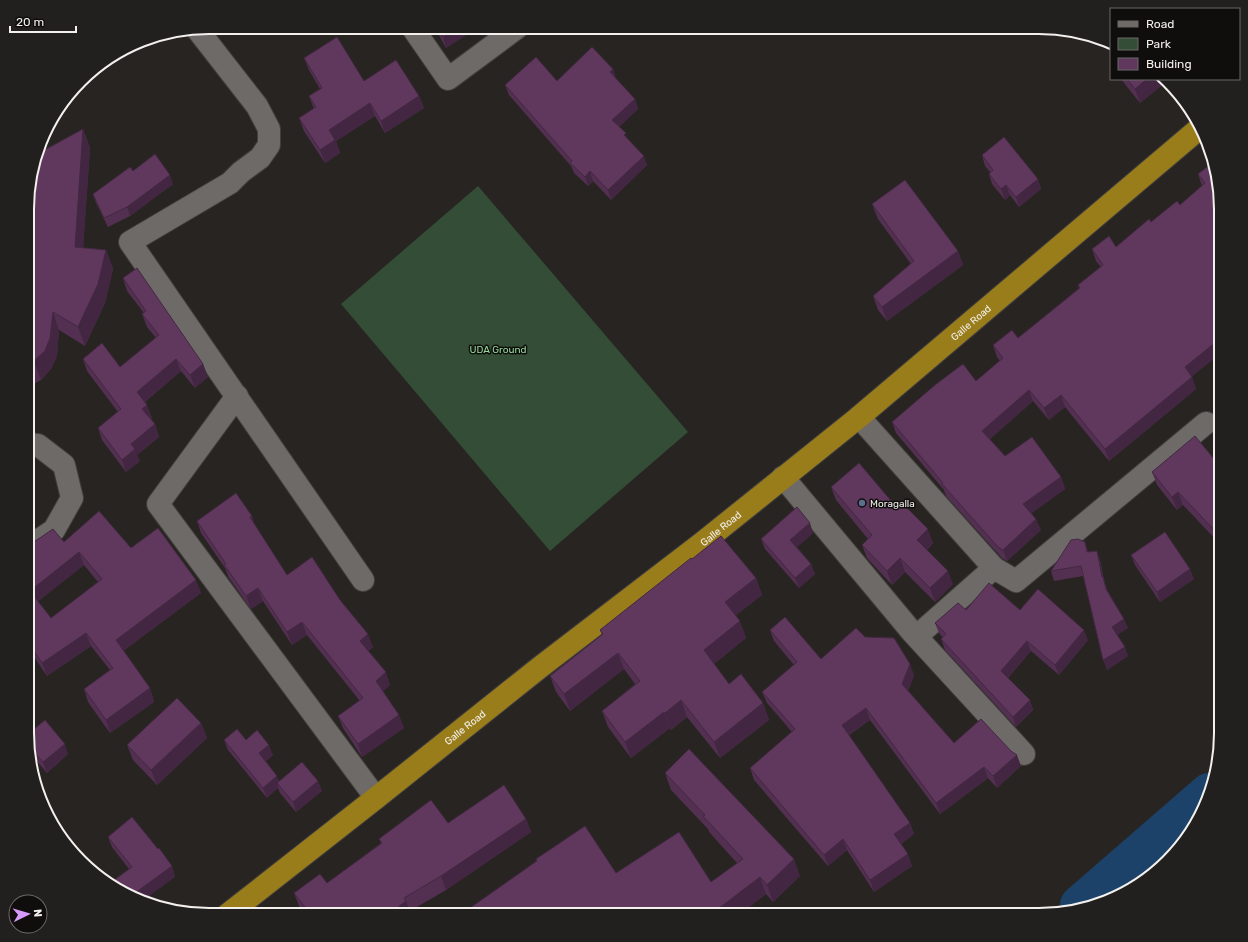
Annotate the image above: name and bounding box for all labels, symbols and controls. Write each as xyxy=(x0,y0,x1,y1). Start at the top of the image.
scale bar xyxy=(10,8,76,34)
legend xyxy=(1110,8,1240,80)
text: 20 m xyxy=(16,15,44,29)
text: Road xyxy=(1146,17,1174,31)
text: Park xyxy=(1146,37,1172,51)
text: Building xyxy=(1146,57,1192,71)
street label: Galle Road xyxy=(949,303,994,344)
park label: UDA Ground xyxy=(470,344,527,356)
marker: Moragalla xyxy=(857,498,867,508)
place label: Moragalla xyxy=(870,498,915,510)
street label: Galle Road xyxy=(698,509,744,549)
street label: Galle Road xyxy=(442,708,488,748)
north arrow xyxy=(8,894,48,934)
text: N xyxy=(31,909,44,918)

